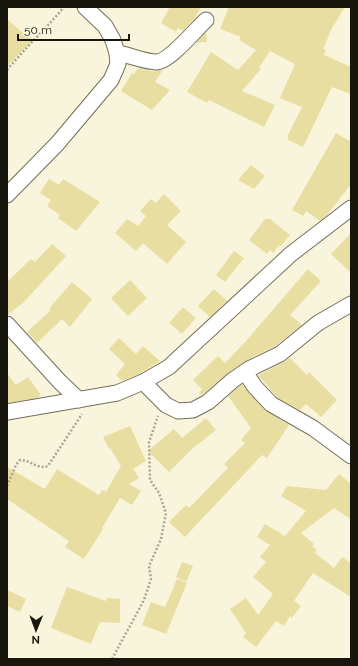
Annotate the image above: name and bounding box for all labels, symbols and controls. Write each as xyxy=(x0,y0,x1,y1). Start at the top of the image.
scale bar xyxy=(18,16,129,42)
text: 50 m xyxy=(24,23,52,37)
north arrow xyxy=(16,610,56,650)
text: N xyxy=(32,633,40,646)

